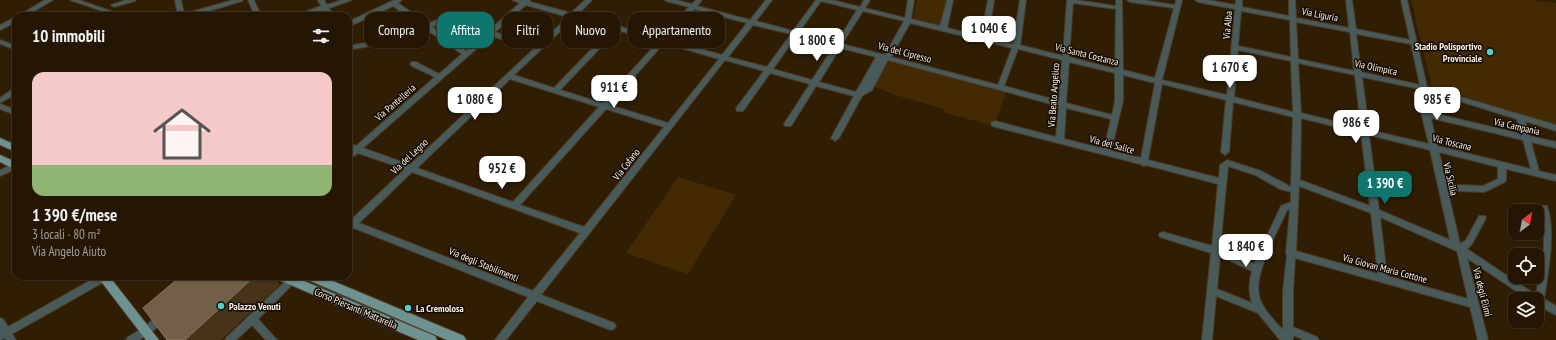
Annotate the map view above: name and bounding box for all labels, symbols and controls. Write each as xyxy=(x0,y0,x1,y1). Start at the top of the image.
street label: Via Liguria xyxy=(1300,4,1339,24)
street label: Via Alba xyxy=(1220,10,1235,41)
chip: Compra xyxy=(364,12,429,48)
chip: Affitta xyxy=(437,12,494,48)
chip: Filtri xyxy=(502,12,553,48)
chip: Nuovo xyxy=(561,12,620,48)
chip: Appartamento xyxy=(628,12,725,48)
pin: 1 040 € xyxy=(952,16,1026,50)
text: 1 040 € xyxy=(971,20,1007,37)
text: 10 immobili xyxy=(32,25,105,47)
icon: filters xyxy=(310,25,332,47)
pin: 1 800 € xyxy=(780,28,854,62)
text: 1 800 € xyxy=(799,32,835,49)
street label: Via del Cipresso xyxy=(876,39,933,66)
street label: Via Santa Costanza xyxy=(1053,40,1120,69)
place label: Stadio Polisportivo Provinciale xyxy=(1415,40,1483,65)
marker: Stadio Polisportivo Provinciale xyxy=(1485,47,1495,57)
pin: 1 670 € xyxy=(1193,55,1267,89)
street label: Via Olimpica xyxy=(1352,56,1399,78)
text: 1 670 € xyxy=(1212,59,1248,76)
street label: Via Beato Angelico xyxy=(1045,62,1062,129)
pin: 911 € xyxy=(586,75,642,109)
text: 911 € xyxy=(600,79,628,96)
street label: Via Pantelleria xyxy=(371,81,418,124)
pin: 1 080 € xyxy=(438,87,512,121)
pin: 985 € xyxy=(1409,87,1465,121)
text: 1 080 € xyxy=(457,91,493,108)
text: 985 € xyxy=(1423,91,1451,108)
icon: home xyxy=(146,98,218,170)
pin: 986 € xyxy=(1328,110,1384,144)
text: 986 € xyxy=(1342,114,1370,131)
street label: Via Campania xyxy=(1492,115,1541,138)
street label: Via Toscana xyxy=(1430,131,1473,154)
street label: Via del Salice xyxy=(1087,132,1136,157)
street label: Via del Legno xyxy=(387,136,431,178)
street label: Via Cofano xyxy=(609,146,643,184)
pin: 952 € xyxy=(474,156,530,190)
text: 952 € xyxy=(488,160,516,177)
street label: Via Sicilia xyxy=(1440,160,1461,197)
pin: 1 390 € xyxy=(1348,171,1422,205)
text: 1 390 € xyxy=(1367,175,1403,192)
text: 1 390 €/mese xyxy=(32,204,117,226)
north arrow xyxy=(1508,204,1544,240)
map controls xyxy=(1508,204,1544,328)
text: 3 locali · 80 m² xyxy=(32,226,100,243)
pin: 1 840 € xyxy=(1209,234,1283,268)
text: 1 840 € xyxy=(1228,238,1264,255)
text: Via Angelo Aiuto xyxy=(32,243,106,260)
street label: Via degli Stabilimenti xyxy=(446,244,521,284)
button: locate xyxy=(1508,248,1544,284)
street label: Via Giovan Maria Cottone xyxy=(1340,251,1429,286)
street label: Via degli Elimi xyxy=(1470,265,1495,318)
street label: Corso Piersanti Mattarella xyxy=(312,285,399,332)
button: layers xyxy=(1508,292,1544,328)
place label: Palazzo Venuti xyxy=(229,300,281,313)
marker: Palazzo Venuti xyxy=(216,301,226,311)
place label: La Cremolosa xyxy=(416,302,464,315)
marker: La Cremolosa xyxy=(403,303,413,313)

